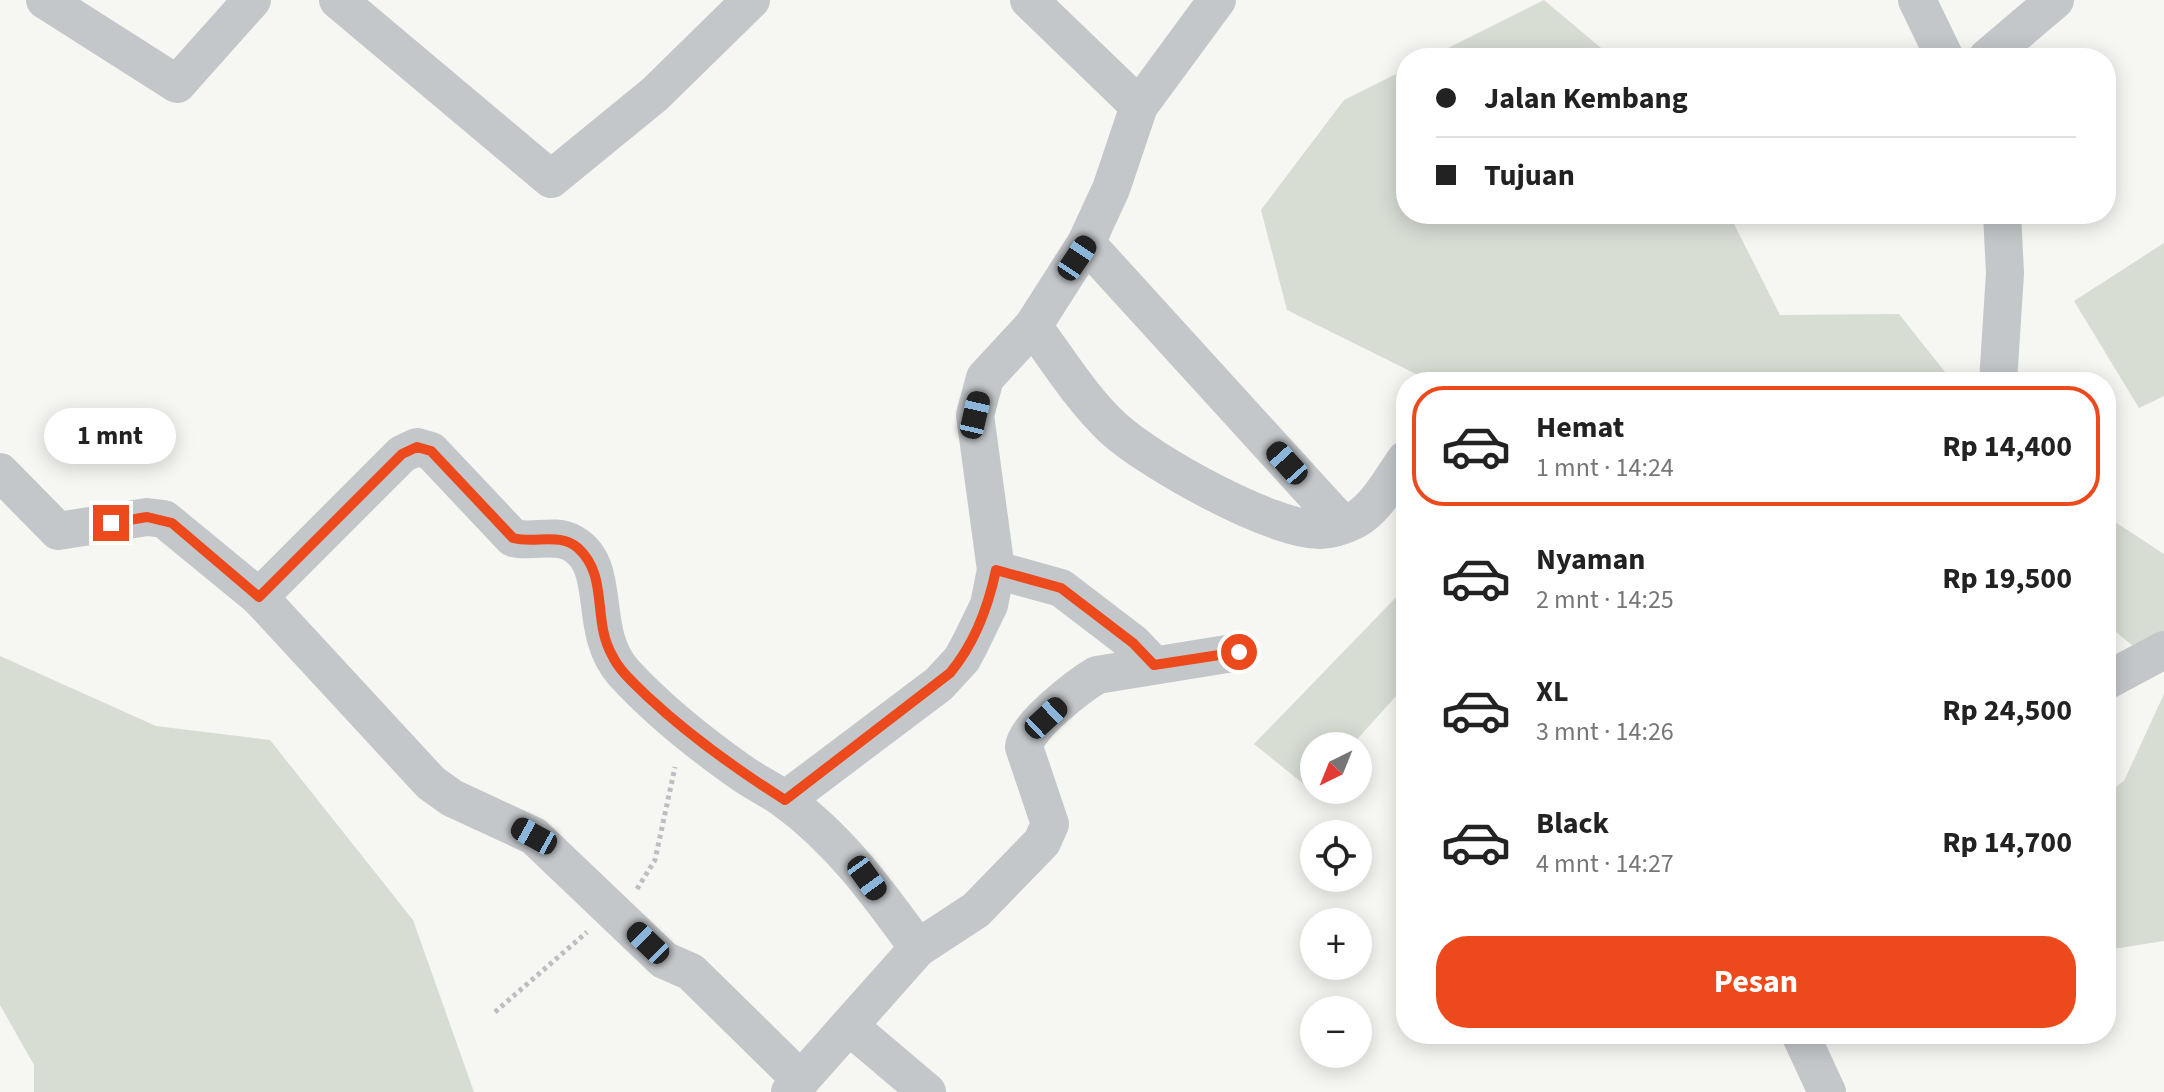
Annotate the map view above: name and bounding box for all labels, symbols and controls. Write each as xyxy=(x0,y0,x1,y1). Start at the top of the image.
text: Jalan Kembang xyxy=(1484,77,1688,120)
text: Tujuan xyxy=(1484,154,1575,197)
car xyxy=(1054,231,1100,285)
car xyxy=(958,389,992,441)
text: Hemat xyxy=(1536,406,1624,449)
callout: 1 mnt xyxy=(45,407,177,463)
icon: car xyxy=(1440,410,1512,482)
text: 1 mnt xyxy=(77,417,143,454)
text: Rp 14,400 xyxy=(1942,425,2072,468)
car xyxy=(1262,437,1312,489)
text: 1 mnt · 14:24 xyxy=(1536,449,1674,486)
route end xyxy=(93,505,129,541)
text: Nyaman xyxy=(1536,538,1645,581)
icon: car xyxy=(1440,542,1512,614)
text: Rp 19,500 xyxy=(1942,557,2072,600)
text: 2 mnt · 14:25 xyxy=(1536,581,1674,618)
route start xyxy=(1221,634,1257,670)
text: XL xyxy=(1536,670,1569,713)
icon: car xyxy=(1440,674,1512,746)
text: Rp 24,500 xyxy=(1942,689,2072,732)
car xyxy=(1020,693,1072,743)
text: 3 mnt · 14:26 xyxy=(1536,713,1674,750)
north arrow xyxy=(1300,732,1372,804)
map controls xyxy=(1300,732,1372,1068)
text: Black xyxy=(1536,802,1609,845)
icon: car xyxy=(1440,806,1512,878)
car xyxy=(507,814,561,858)
button: locate xyxy=(1300,820,1372,892)
text: Rp 14,700 xyxy=(1942,821,2072,864)
text: 4 mnt · 14:27 xyxy=(1536,845,1674,882)
car xyxy=(843,852,891,904)
button: + xyxy=(1300,908,1372,980)
car xyxy=(622,918,674,968)
button: Pesan xyxy=(1436,936,2076,1028)
button: − xyxy=(1300,996,1372,1068)

